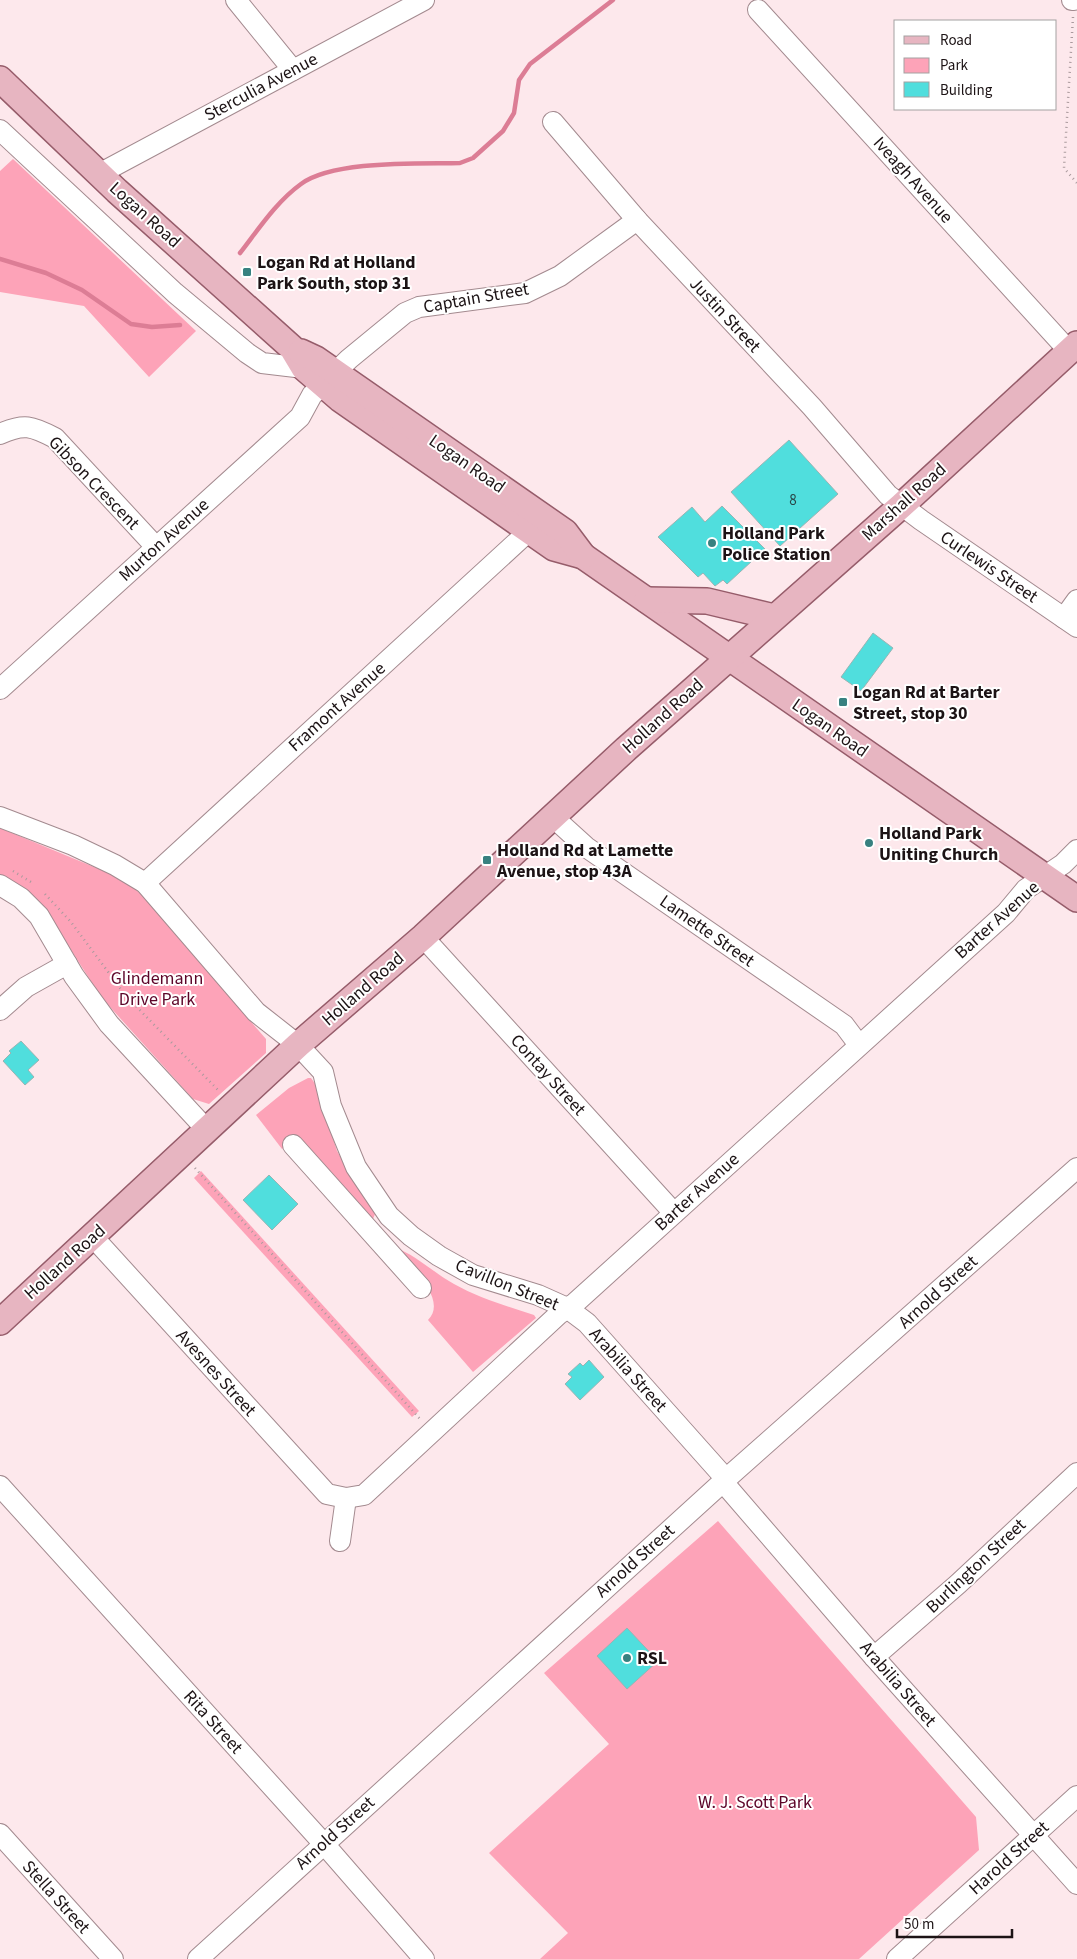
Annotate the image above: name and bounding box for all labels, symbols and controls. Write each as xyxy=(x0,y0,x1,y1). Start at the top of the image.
legend xyxy=(894,20,1057,110)
text: Road xyxy=(940,30,972,51)
street label: Sterculia Avenue xyxy=(200,47,322,127)
text: Park xyxy=(940,55,969,76)
text: Building xyxy=(940,80,993,101)
street label: Iveagh Avenue xyxy=(867,131,959,229)
street label: Logan Road xyxy=(104,176,186,254)
place label: Logan Rd at Holland Park South, stop 31 xyxy=(257,250,416,296)
marker: Logan Rd at Holland Park South, stop 31 xyxy=(241,266,253,278)
street label: Justin Street xyxy=(684,272,766,358)
street label: Captain Street xyxy=(421,276,531,320)
street label: Logan Road xyxy=(424,428,510,500)
street label: Gibson Crescent xyxy=(43,431,145,535)
street label: Marshall Road xyxy=(856,457,952,547)
house number: 8 xyxy=(789,490,797,511)
street label: Murton Avenue xyxy=(113,493,215,587)
place label: Holland Park Police Station xyxy=(722,521,831,567)
street label: Curlewis Street xyxy=(935,525,1043,609)
marker: Holland Park Police Station xyxy=(706,537,718,549)
street label: Framont Avenue xyxy=(283,656,391,757)
street label: Holland Road xyxy=(617,673,709,759)
place label: Logan Rd at Barter Street, stop 30 xyxy=(853,680,1001,726)
street label: Logan Road xyxy=(787,692,873,764)
marker: Logan Rd at Barter Street, stop 30 xyxy=(837,696,849,708)
place label: Holland Park Uniting Church xyxy=(879,821,998,867)
marker: Holland Park Uniting Church xyxy=(863,837,875,849)
place label: Holland Rd at Lamette Avenue, stop 43A xyxy=(496,838,673,884)
marker: Holland Rd at Lamette Avenue, stop 43A xyxy=(481,854,493,866)
street label: Barter Avenue xyxy=(949,875,1045,965)
street label: Lamette Street xyxy=(654,889,760,973)
street label: Holland Road xyxy=(316,946,410,1032)
park label: Glindemann Drive Park xyxy=(111,966,203,1012)
street label: Contay Street xyxy=(505,1029,591,1121)
street label: Barter Avenue xyxy=(649,1147,745,1237)
street label: Holland Road xyxy=(19,1219,111,1305)
street label: Arnold Street xyxy=(893,1250,983,1334)
street label: Cavillon Street xyxy=(451,1253,563,1317)
street label: Arabilia Street xyxy=(583,1322,673,1418)
street label: Avesnes Street xyxy=(170,1324,262,1422)
street label: Burlington Street xyxy=(920,1513,1032,1619)
street label: Arnold Street xyxy=(590,1519,680,1603)
street label: Arabilia Street xyxy=(854,1636,942,1732)
place label: RSL xyxy=(637,1646,667,1671)
marker: RSL xyxy=(621,1652,633,1664)
street label: Rita Street xyxy=(178,1685,248,1759)
park label: W. J. Scott Park xyxy=(698,1790,812,1815)
street label: Arnold Street xyxy=(290,1791,380,1875)
street label: Harold Street xyxy=(964,1815,1054,1901)
street label: Stella Street xyxy=(16,1855,96,1939)
scale bar xyxy=(897,1906,1012,1938)
text: 50 m xyxy=(904,1914,934,1935)

